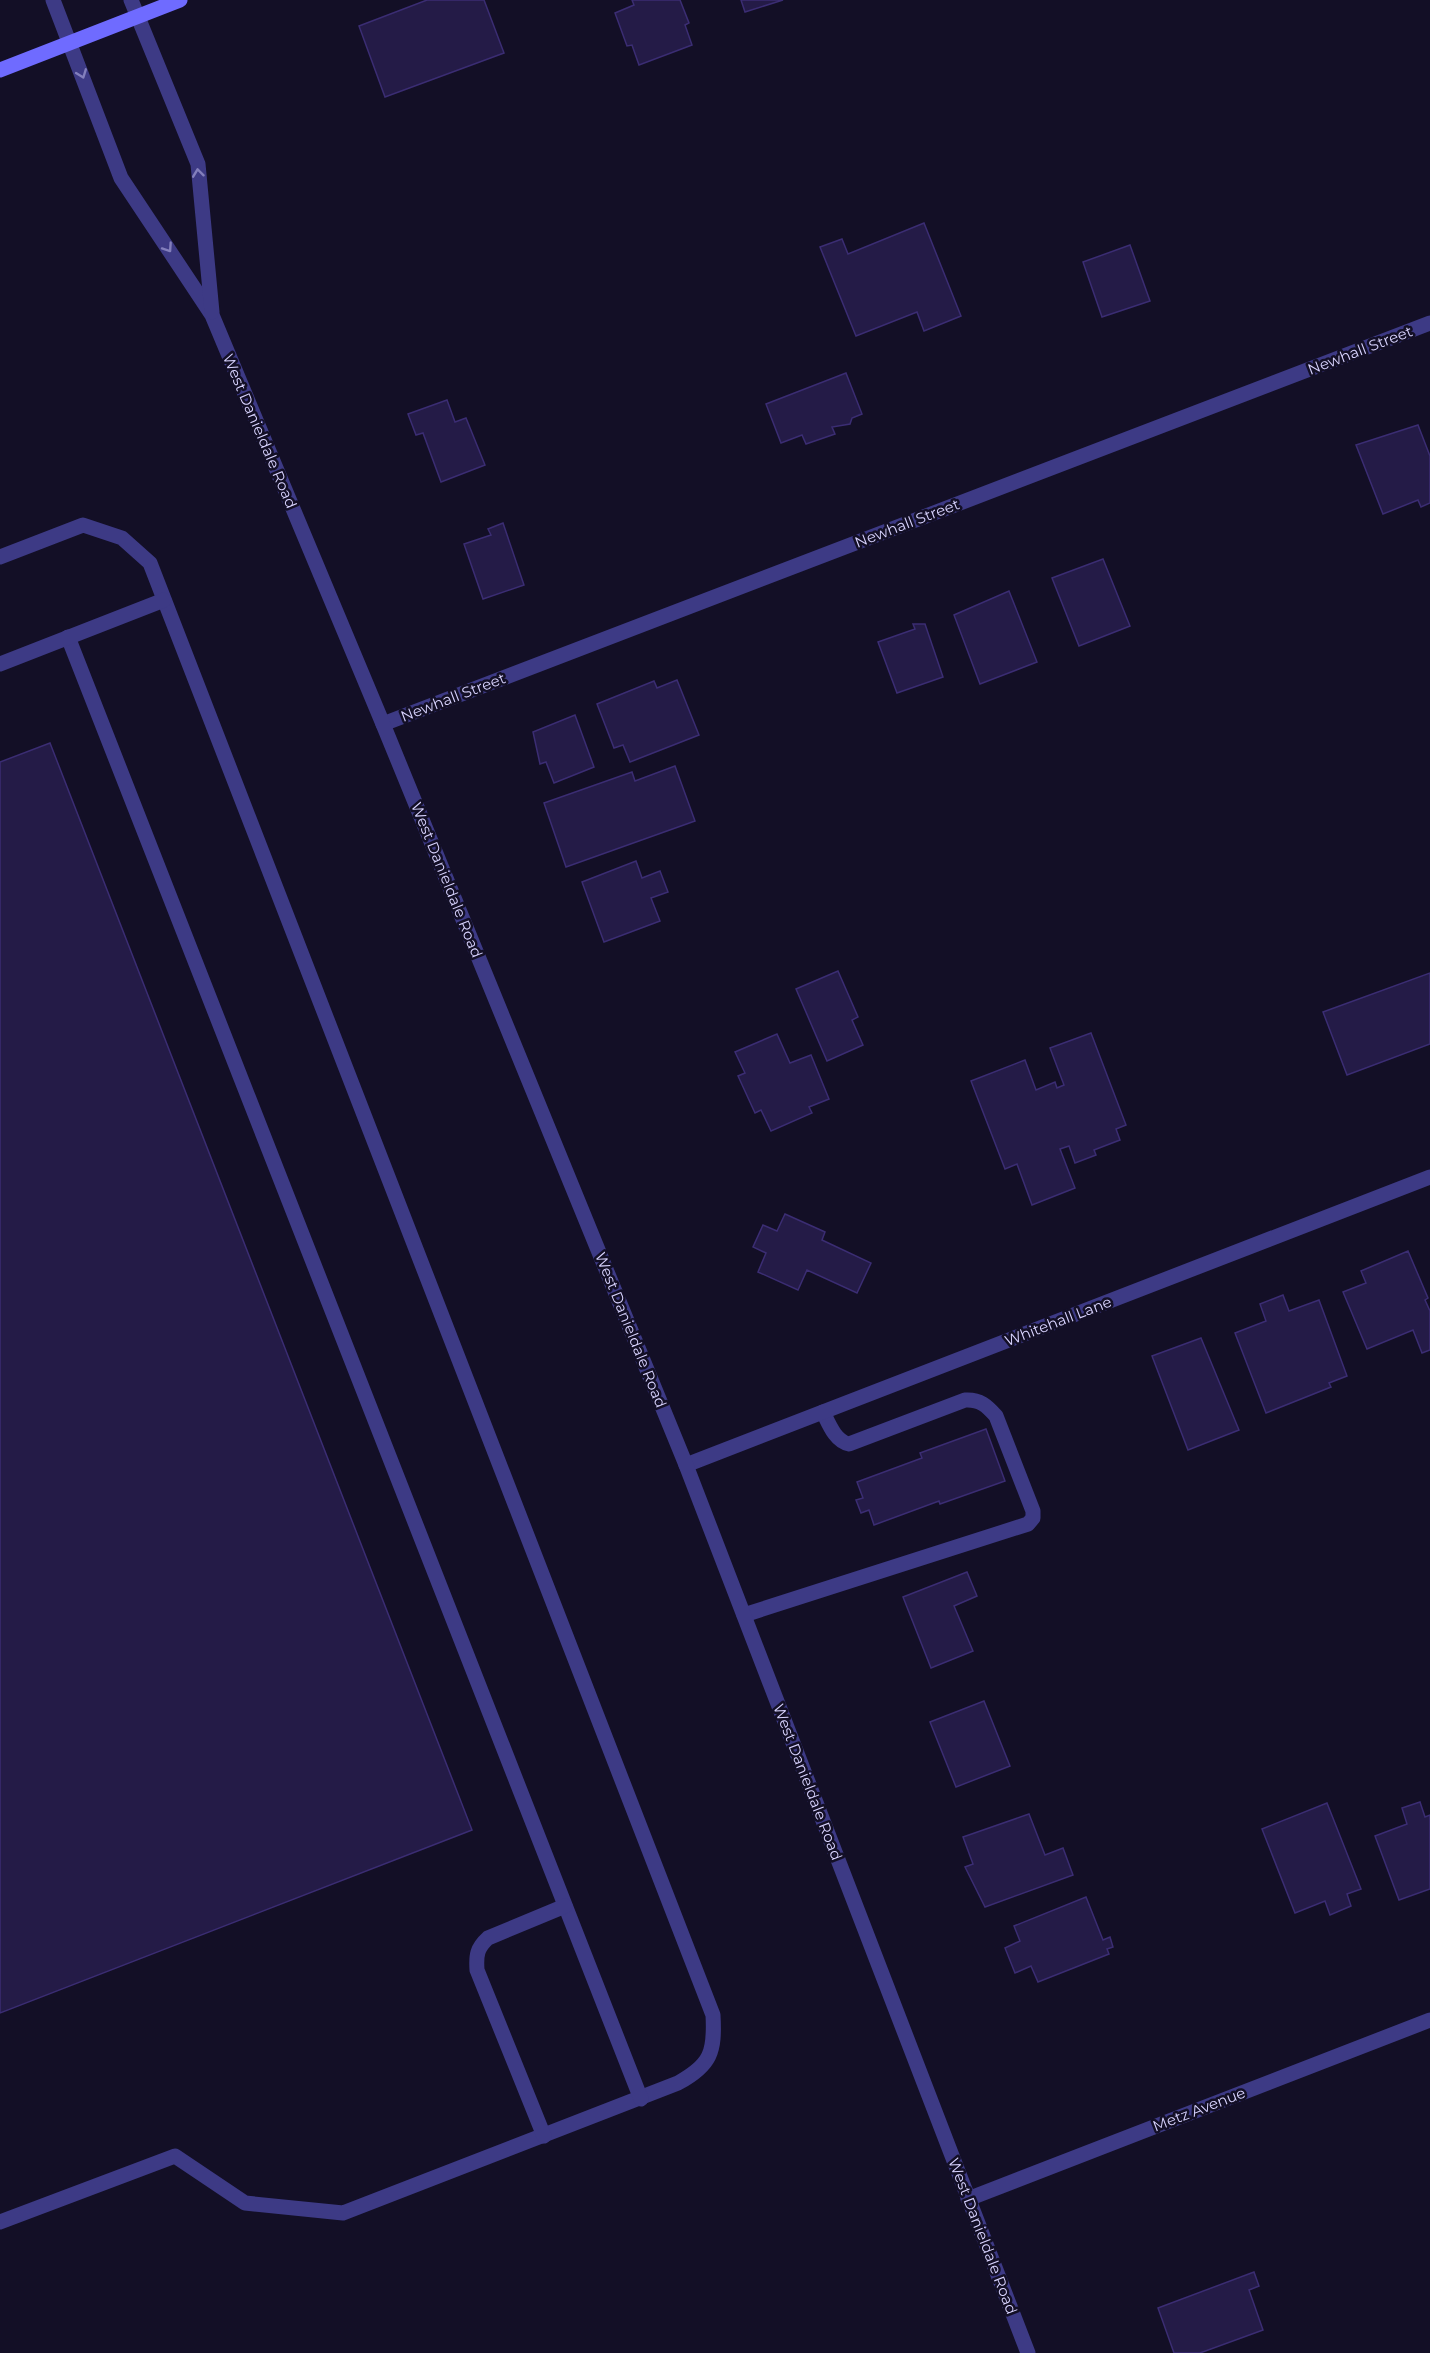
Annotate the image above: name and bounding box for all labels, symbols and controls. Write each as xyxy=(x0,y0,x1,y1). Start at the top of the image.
one-way arrow xyxy=(74,69,87,79)
one-way arrow xyxy=(192,168,205,178)
one-way arrow xyxy=(160,242,172,252)
street label: Newhall Street xyxy=(1305,321,1415,379)
street label: West Danieldale Road xyxy=(219,351,301,511)
street label: Newhall Street xyxy=(852,494,962,552)
street label: Newhall Street xyxy=(398,668,508,726)
street label: West Danieldale Road xyxy=(407,799,487,961)
street label: West Danieldale Road xyxy=(591,1249,671,1411)
street label: Whitehall Lane xyxy=(1002,1292,1114,1350)
street label: West Danieldale Road xyxy=(769,1701,847,1863)
street label: Metz Avenue xyxy=(1150,2083,1248,2135)
street label: West Danieldale Road xyxy=(944,2155,1022,2317)

